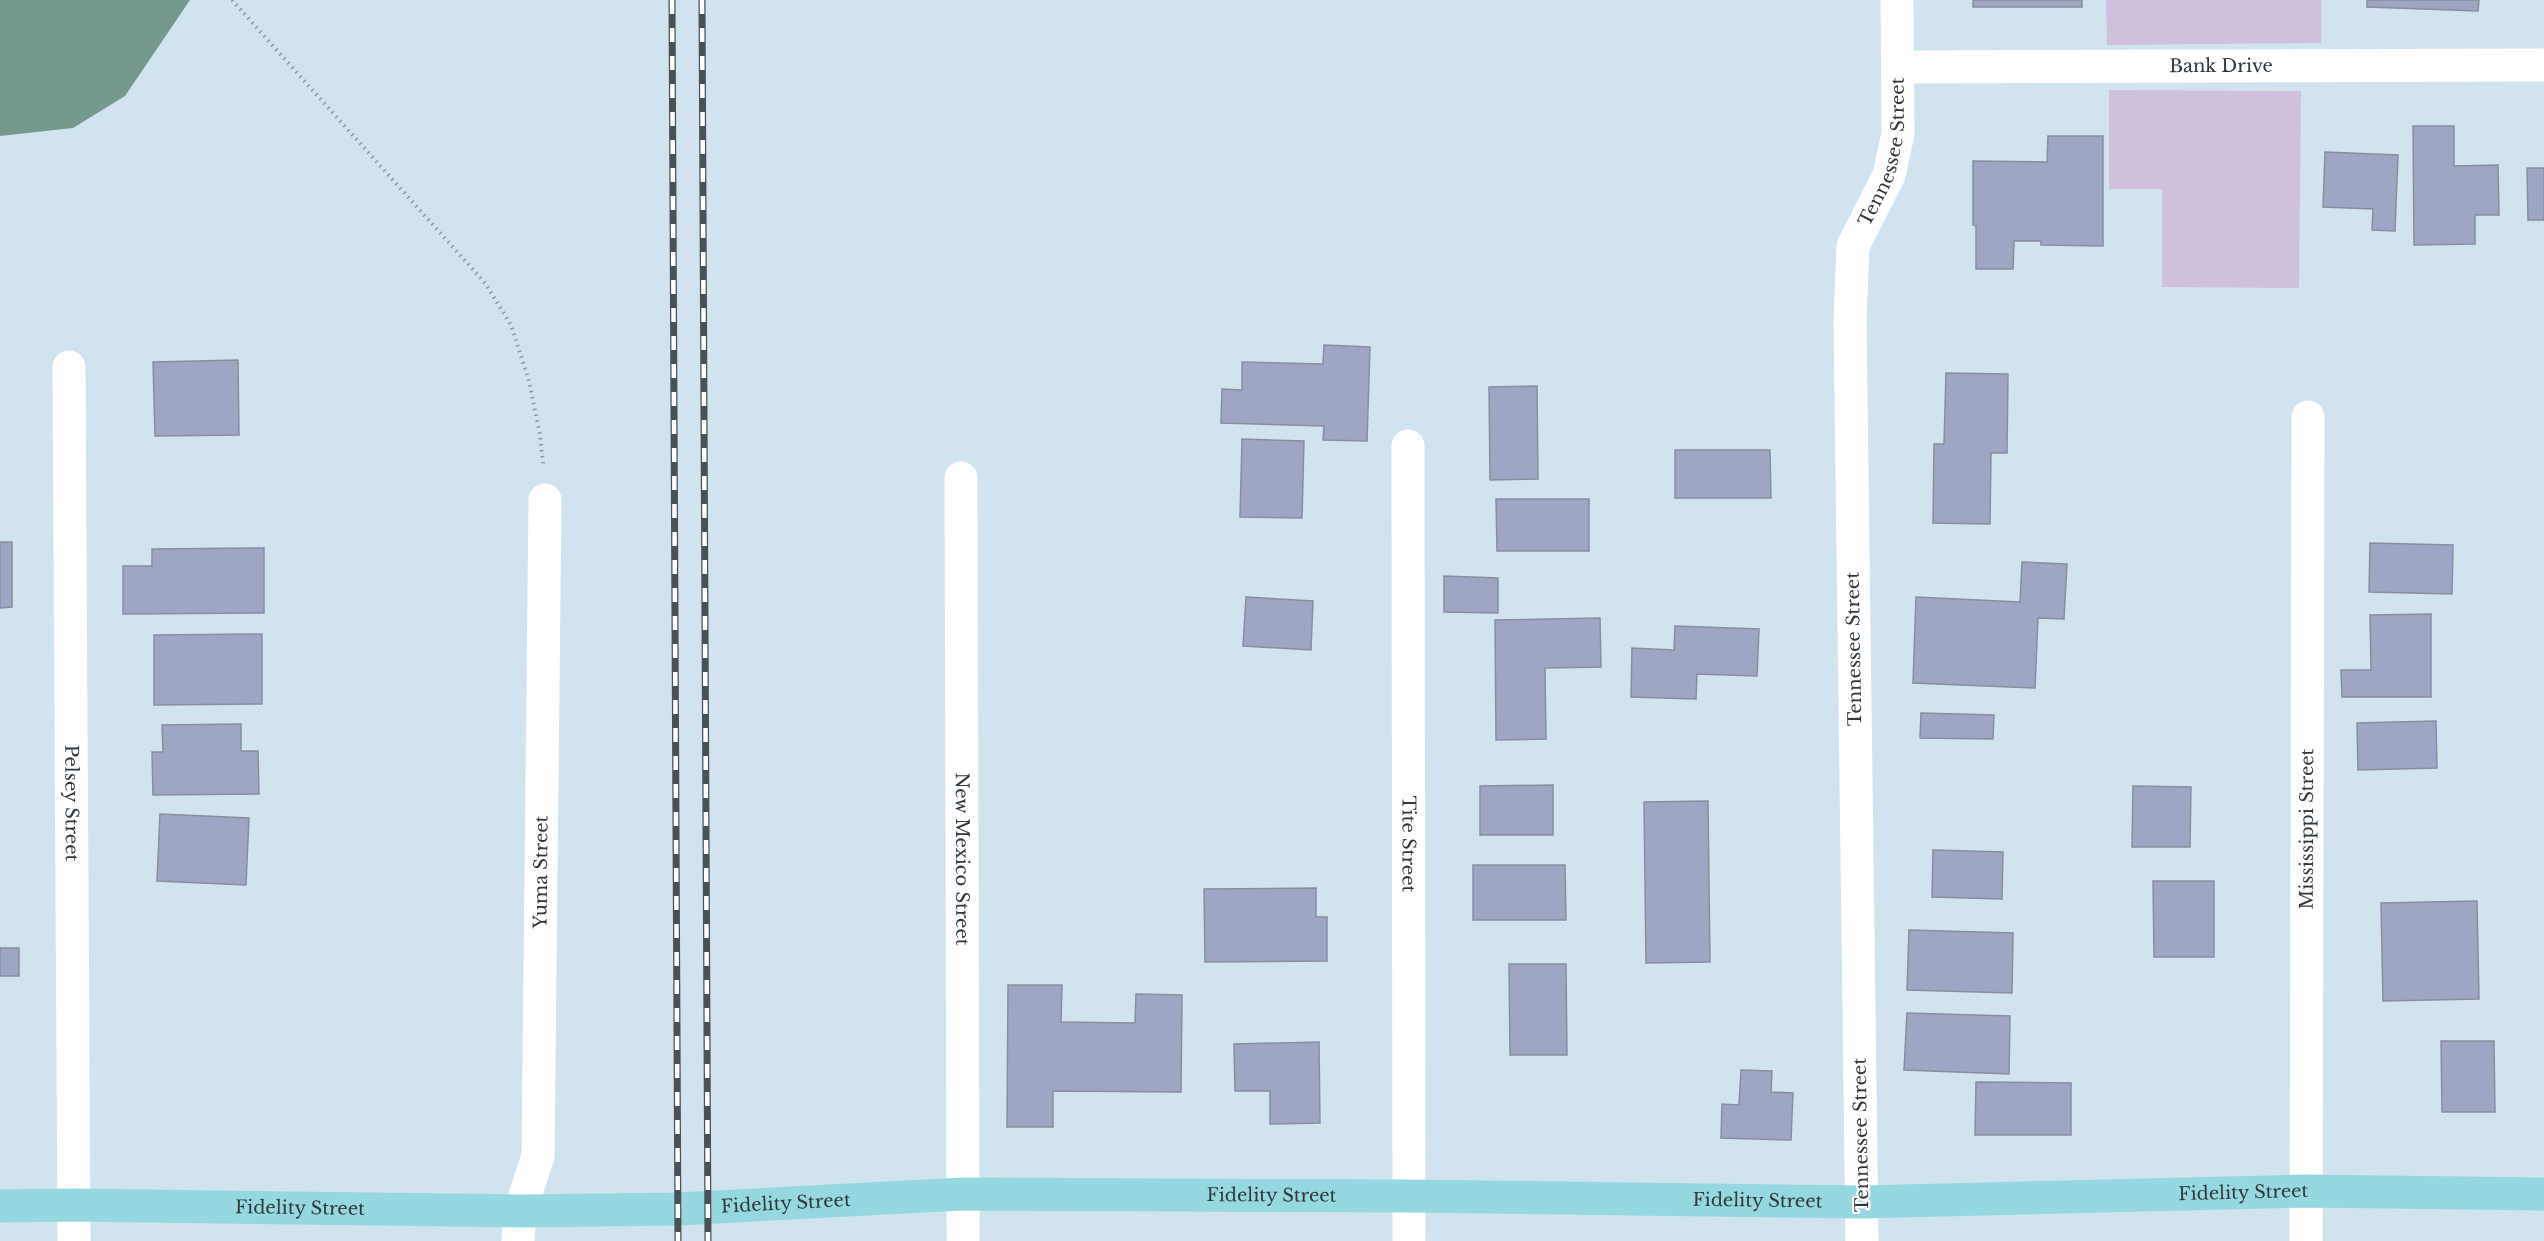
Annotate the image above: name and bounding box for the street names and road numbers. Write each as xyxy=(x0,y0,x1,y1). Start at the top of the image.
street label: Bank Drive xyxy=(2169,55,2273,77)
street label: Tennessee Street xyxy=(1854,77,1909,230)
street label: Tennessee Street xyxy=(1842,572,1866,726)
street label: Pelsey Street xyxy=(60,745,83,862)
street label: Mississippi Street xyxy=(2296,748,2318,909)
street label: New Mexico Street xyxy=(951,772,973,946)
street label: Tite Street xyxy=(1397,796,1420,892)
street label: Yuma Street xyxy=(529,815,553,929)
street label: Tennessee Street xyxy=(1849,1058,1873,1212)
street label: Fidelity Street xyxy=(2178,1180,2309,1205)
street label: Fidelity Street xyxy=(1207,1184,1337,1207)
street label: Fidelity Street xyxy=(720,1189,851,1218)
street label: Fidelity Street xyxy=(1692,1189,1823,1212)
street label: Fidelity Street xyxy=(235,1196,365,1220)

